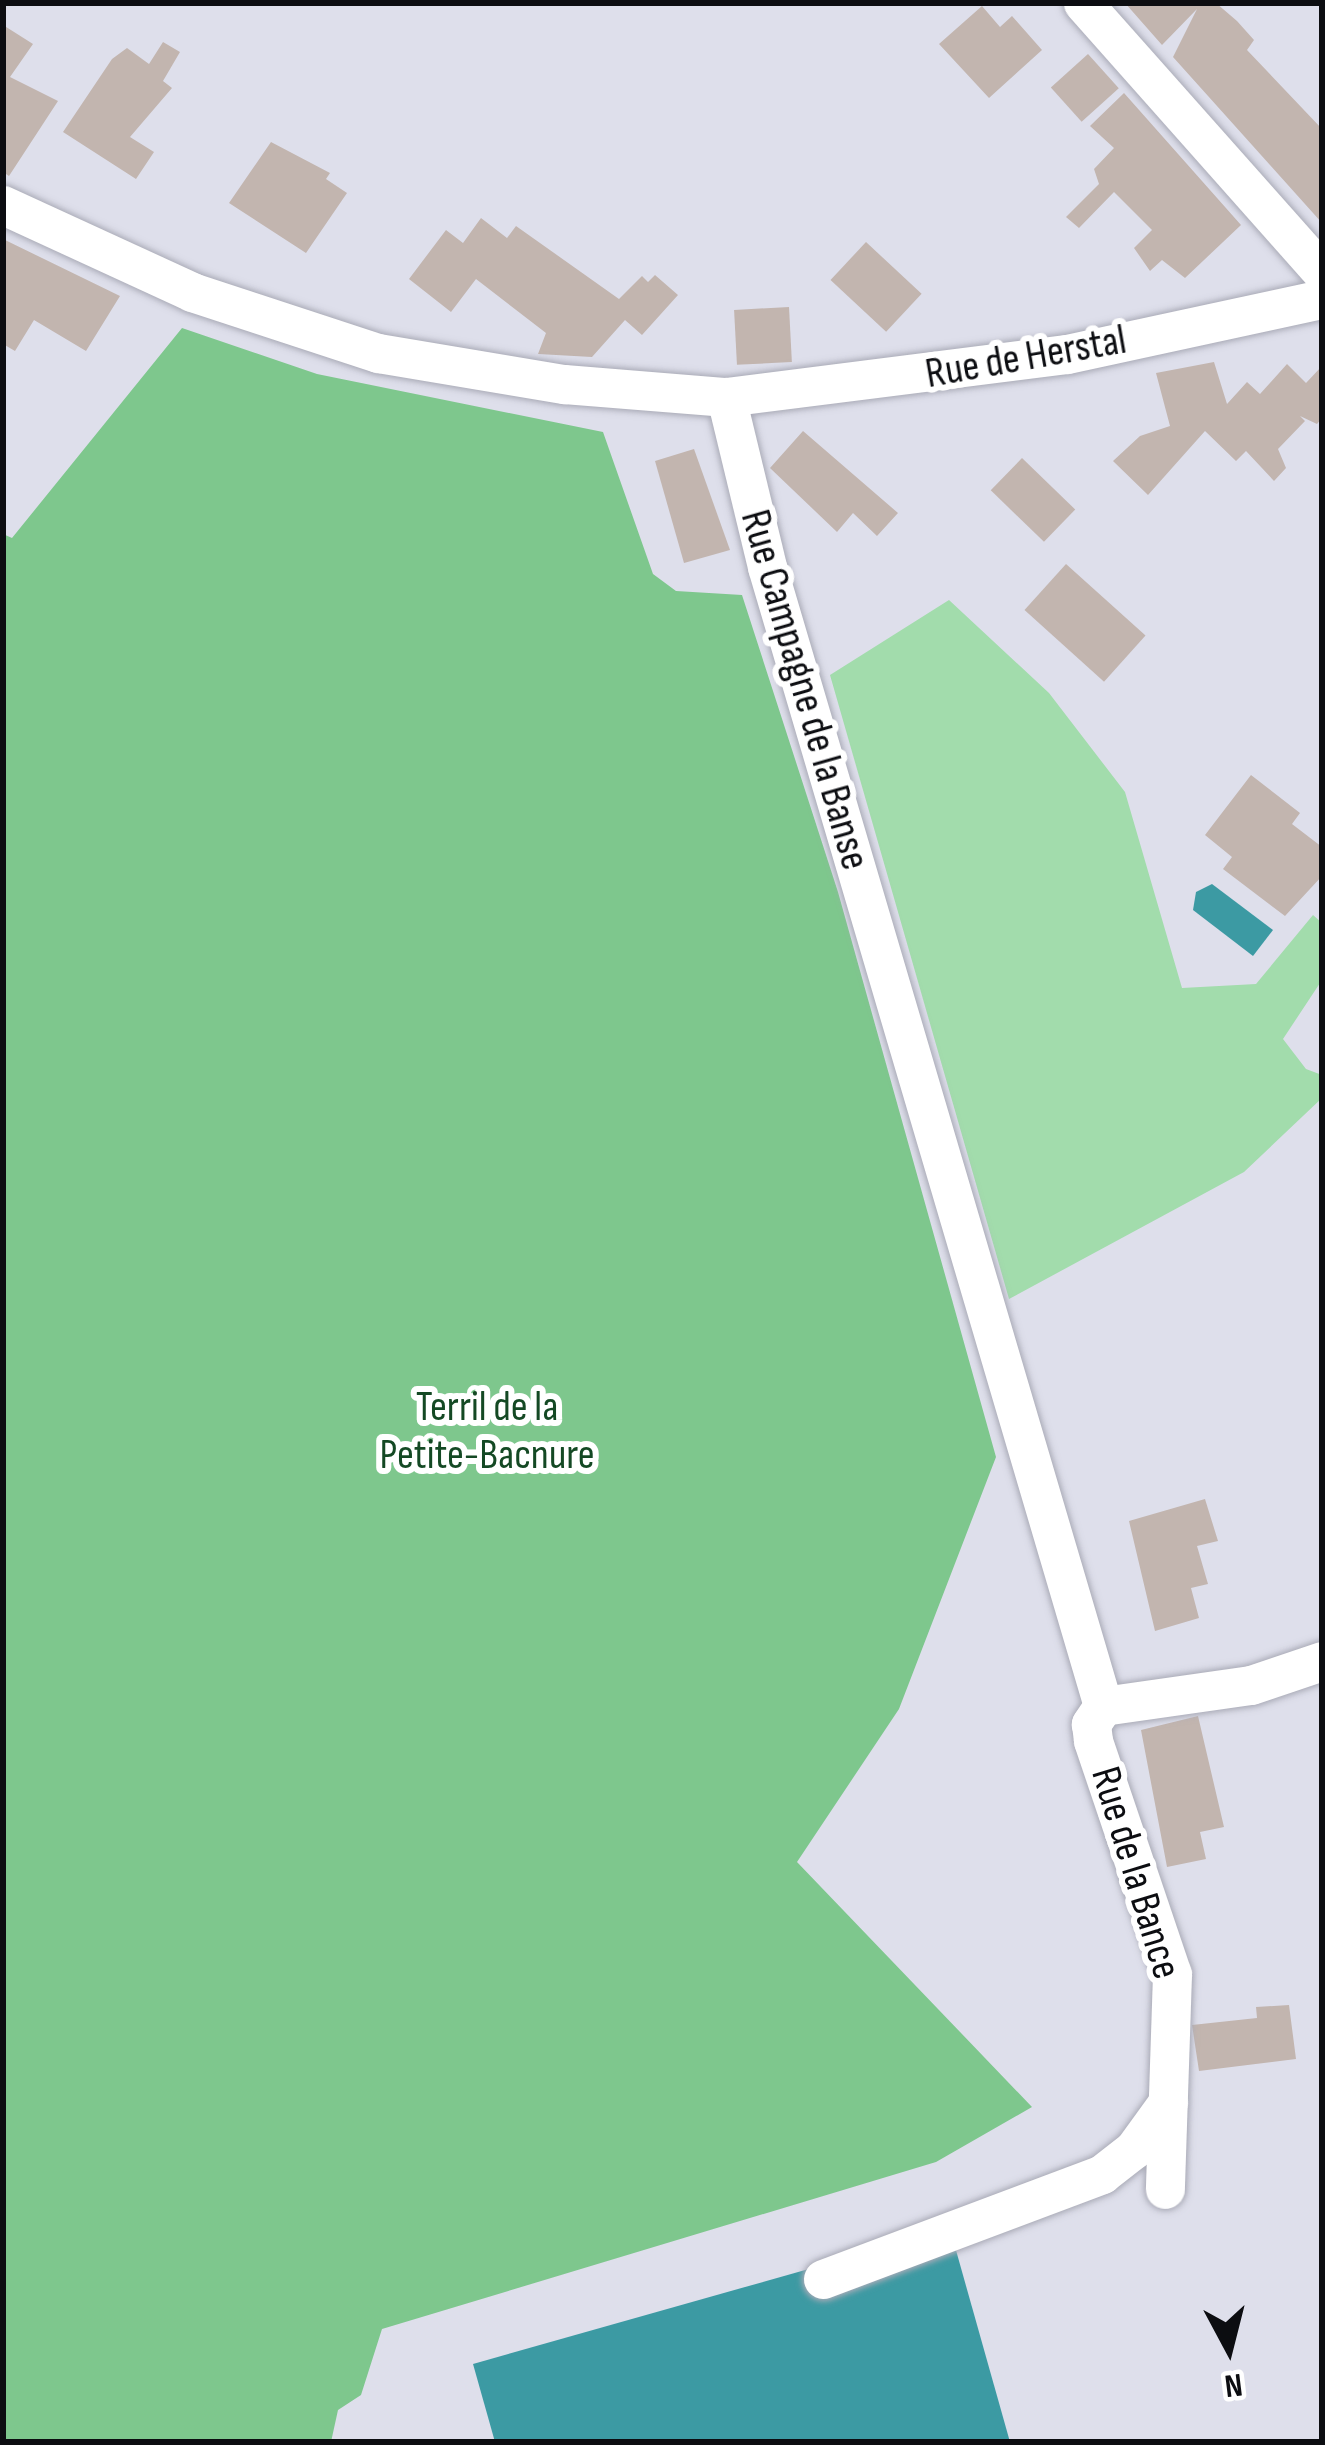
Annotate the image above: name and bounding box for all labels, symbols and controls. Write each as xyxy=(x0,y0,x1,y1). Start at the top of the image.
street label: Rue de Herstal xyxy=(922,316,1130,400)
street label: Rue Campagne de la Banse xyxy=(729,504,879,876)
park label: Terril de la Petite-Bacnure xyxy=(379,1383,595,1482)
street label: Rue de la Bance xyxy=(1079,1761,1191,1985)
north arrow xyxy=(1169,2289,1289,2409)
text: N xyxy=(1222,2364,1245,2406)

